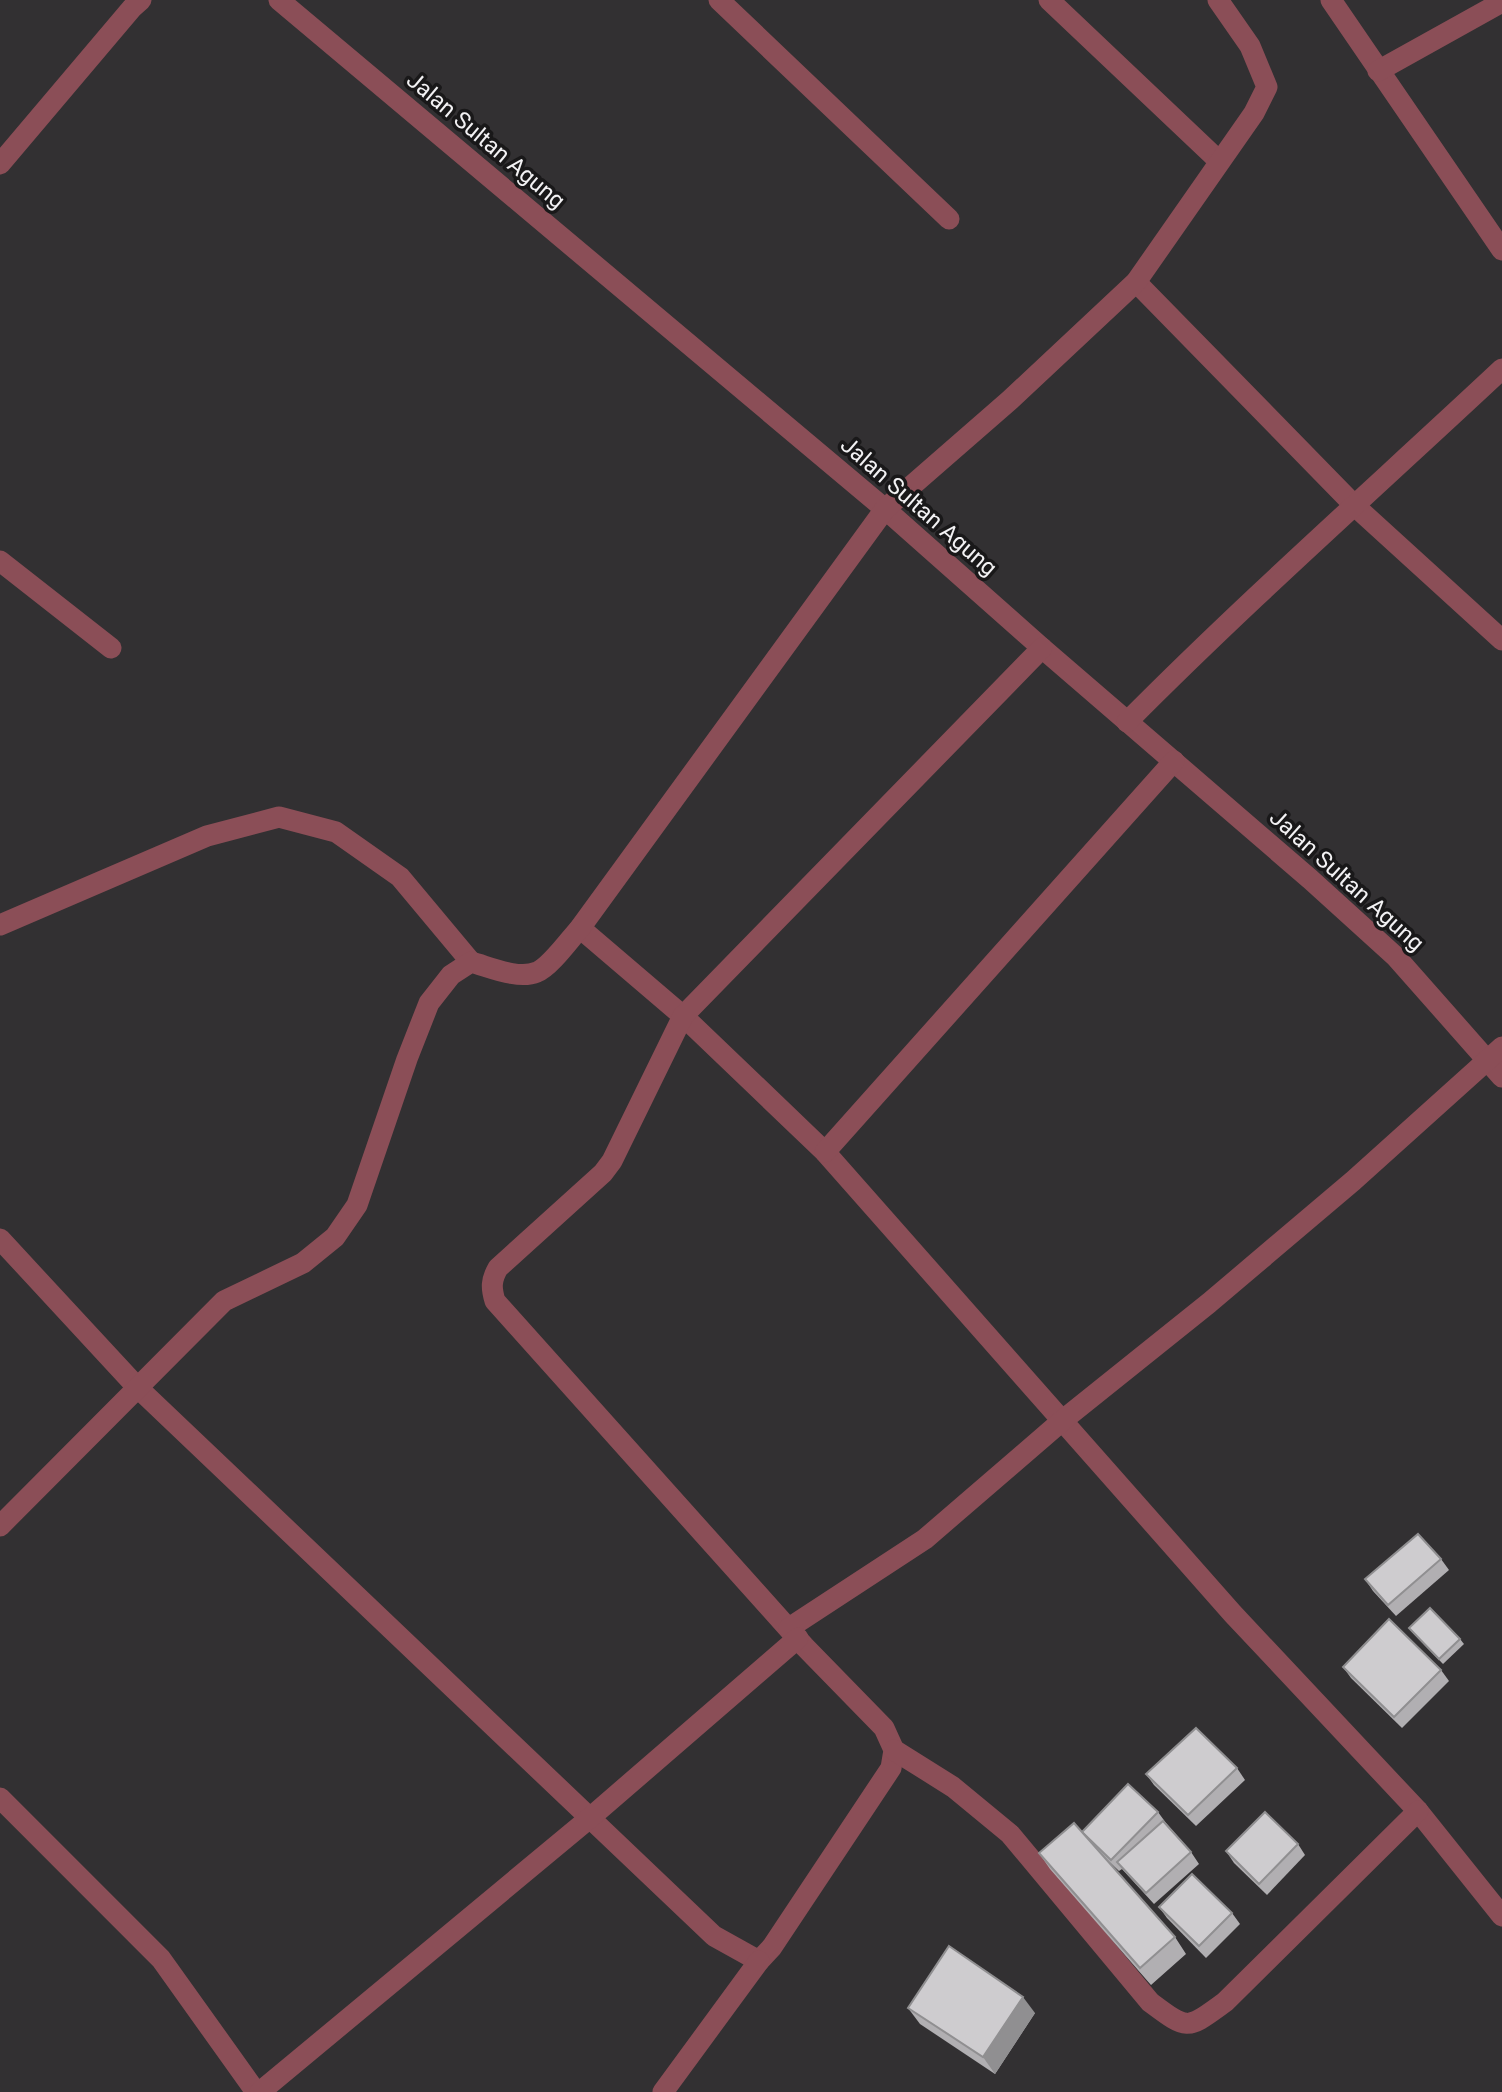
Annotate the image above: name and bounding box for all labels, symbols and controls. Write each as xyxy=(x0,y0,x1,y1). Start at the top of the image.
street label: Jalan Sultan Agung xyxy=(401,66,570,214)
street label: Jalan Sultan Agung xyxy=(835,431,1002,582)
street label: Jalan Sultan Agung xyxy=(1264,804,1429,957)

